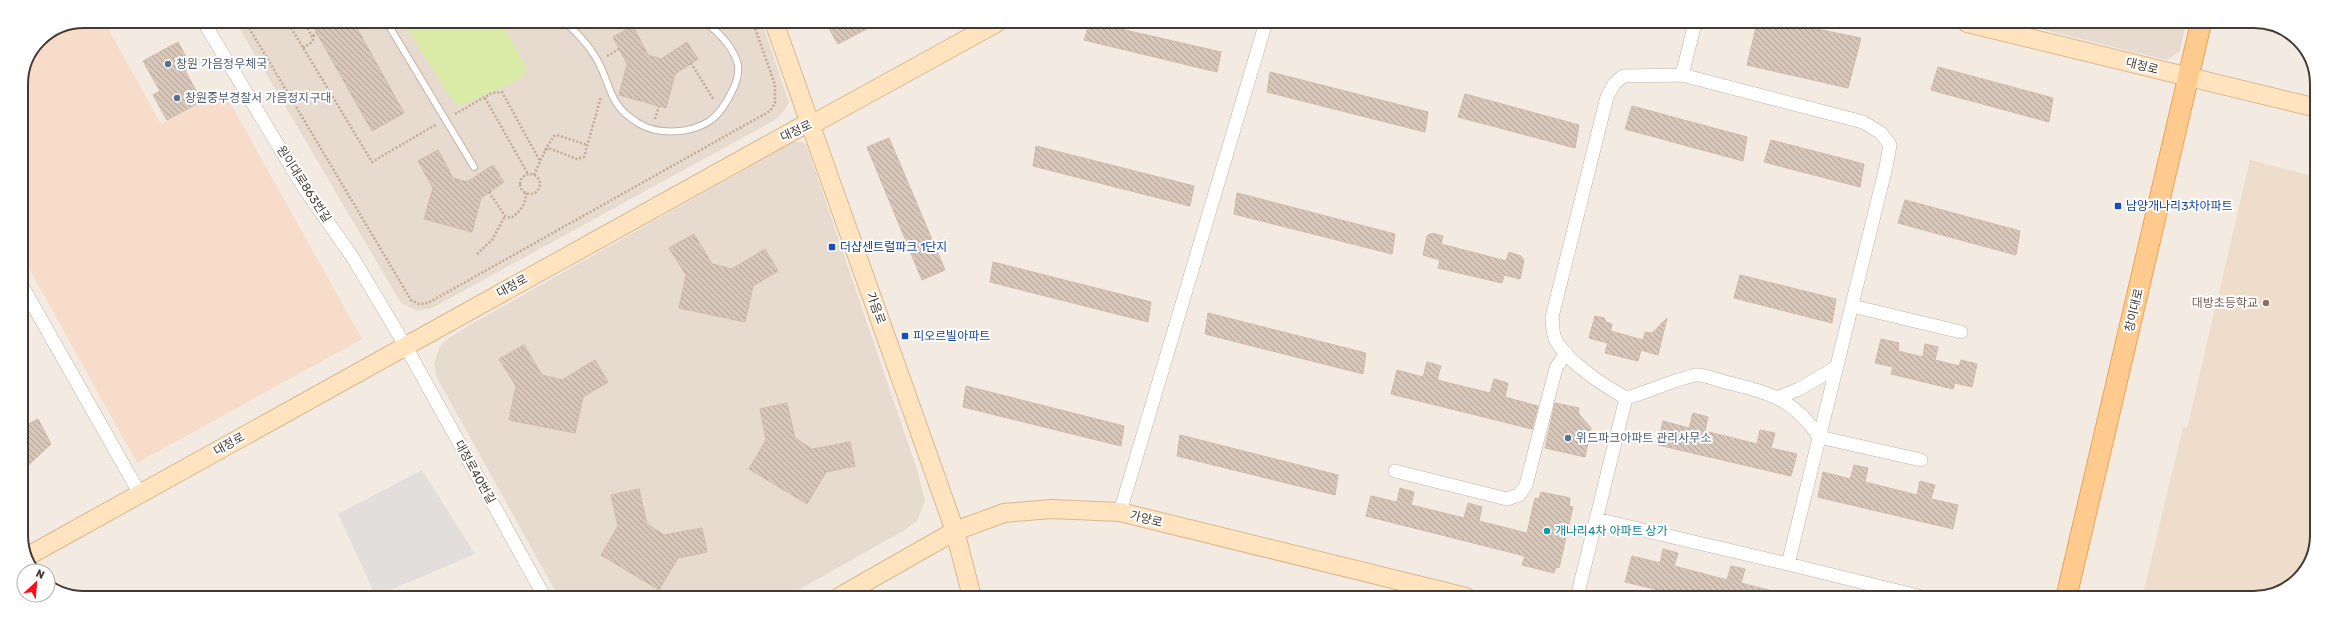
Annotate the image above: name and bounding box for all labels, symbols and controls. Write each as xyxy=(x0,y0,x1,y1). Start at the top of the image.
street label: 대정로 xyxy=(2124,55,2160,77)
place label: 창원 가음정우체국 xyxy=(176,57,267,71)
marker: 창원 가음정우체국 xyxy=(163,59,173,69)
place label: 창원중부경찰서 가음정지구대 xyxy=(185,91,331,105)
marker: 창원중부경찰서 가음정지구대 xyxy=(172,93,182,103)
street label: 대정로 xyxy=(778,118,814,144)
street label: 원이대로863번길 xyxy=(274,143,334,225)
place label: 남양개나리3차아파트 xyxy=(2126,199,2233,213)
marker: 남양개나리3차아파트 xyxy=(2113,201,2123,211)
place label: 더샵센트럴파크 1단지 xyxy=(840,240,947,254)
marker: 더샵센트럴파크 1단지 xyxy=(827,242,837,252)
street label: 대정로 xyxy=(494,272,530,300)
street label: 창이대로 xyxy=(2122,287,2146,333)
street label: 가음로 xyxy=(864,290,888,326)
place label: 대방초등학교 xyxy=(2192,296,2258,310)
marker: 대방초등학교 xyxy=(2261,298,2271,308)
place label: 피오르빌아파트 xyxy=(913,329,990,343)
marker: 피오르빌아파트 xyxy=(900,331,910,341)
street label: 대정로 xyxy=(211,430,247,458)
place label: 위드파크아파트 관리사무소 xyxy=(1576,431,1711,445)
marker: 위드파크아파트 관리사무소 xyxy=(1563,433,1573,443)
street label: 대정로40번길 xyxy=(452,438,498,506)
street label: 가양로 xyxy=(1128,508,1164,530)
place label: 개나리4차 아파트 상가 xyxy=(1555,524,1668,538)
marker: 개나리4차 아파트 상가 xyxy=(1542,526,1552,536)
north arrow xyxy=(16,563,56,603)
text: N xyxy=(34,567,47,582)

